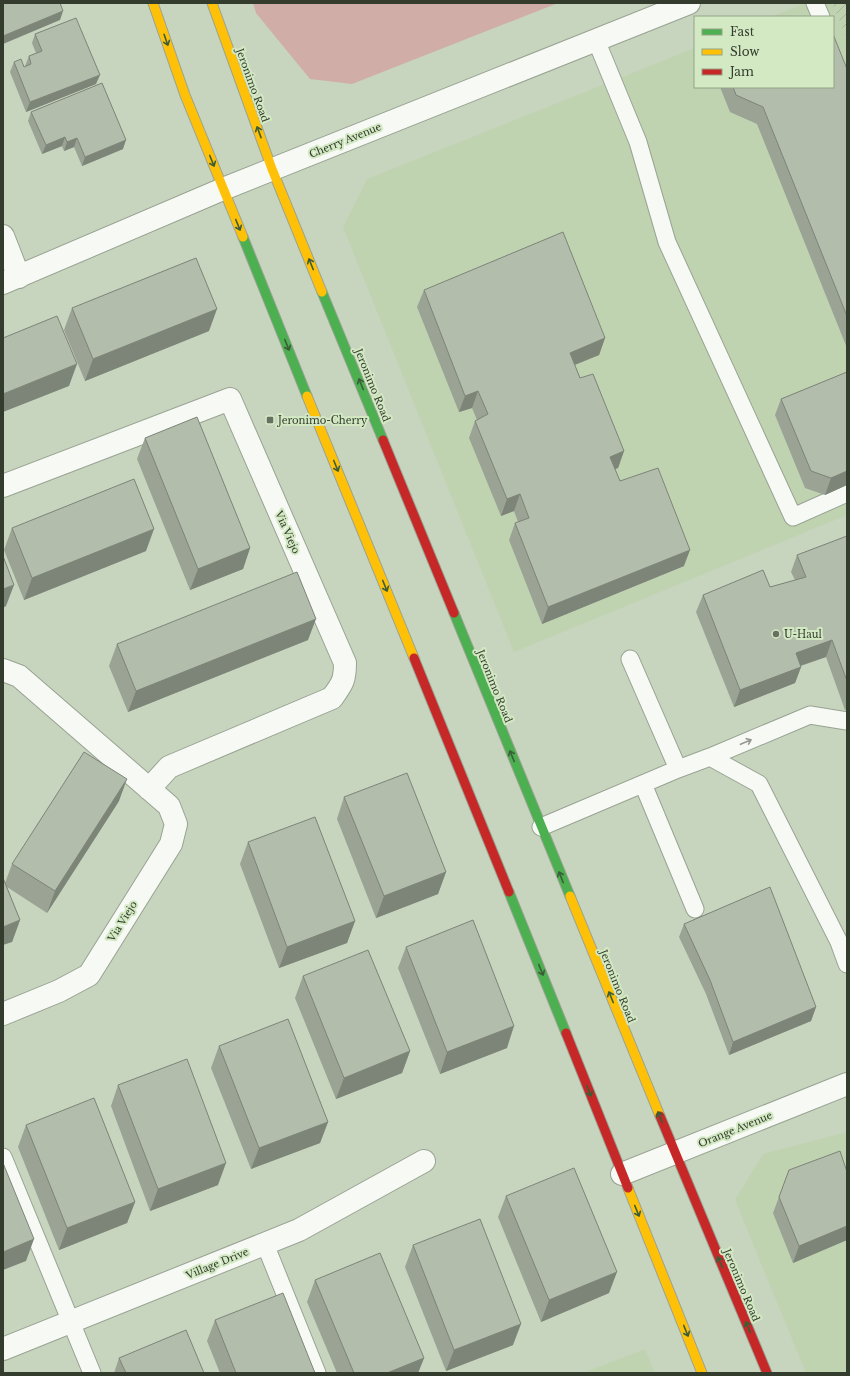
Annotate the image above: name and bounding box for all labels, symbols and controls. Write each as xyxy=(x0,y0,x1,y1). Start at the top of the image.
legend xyxy=(694,16,834,88)
text: Fast xyxy=(730,24,755,39)
one-way arrow xyxy=(163,33,170,46)
text: Slow xyxy=(730,44,760,59)
street label: Jeronimo Road xyxy=(232,45,272,124)
text: Jam xyxy=(728,64,754,79)
street label: Cherry Avenue xyxy=(307,120,383,161)
one-way arrow xyxy=(254,127,262,139)
one-way arrow xyxy=(209,155,217,167)
one-way arrow xyxy=(235,218,242,230)
one-way arrow xyxy=(307,258,315,270)
one-way arrow xyxy=(284,339,291,351)
street label: Jeronimo Road xyxy=(351,345,393,424)
one-way arrow xyxy=(356,378,364,390)
place label: Jeronimo-Cherry xyxy=(276,414,368,427)
marker: Jeronimo-Cherry xyxy=(265,415,275,425)
one-way arrow xyxy=(333,459,340,471)
street label: Via Viejo xyxy=(272,508,303,556)
one-way arrow xyxy=(382,579,389,591)
place label: U-Haul xyxy=(784,628,822,641)
marker: U-Haul xyxy=(771,629,781,639)
street label: Jeronimo Road xyxy=(473,646,515,725)
one-way arrow xyxy=(740,738,752,745)
one-way arrow xyxy=(508,751,516,763)
one-way arrow xyxy=(557,871,565,883)
street label: Via Viejo xyxy=(104,898,140,945)
street label: Jeronimo Road xyxy=(596,946,638,1025)
one-way arrow xyxy=(537,963,545,975)
one-way arrow xyxy=(606,991,614,1003)
one-way arrow xyxy=(586,1084,593,1096)
street label: Orange Avenue xyxy=(696,1109,774,1150)
one-way arrow xyxy=(655,1112,663,1124)
one-way arrow xyxy=(634,1204,641,1216)
street label: Village Drive xyxy=(183,1245,251,1282)
street label: Jeronimo Road xyxy=(720,1245,763,1324)
one-way arrow xyxy=(716,1257,724,1269)
one-way arrow xyxy=(743,1321,751,1333)
one-way arrow xyxy=(682,1325,690,1337)

